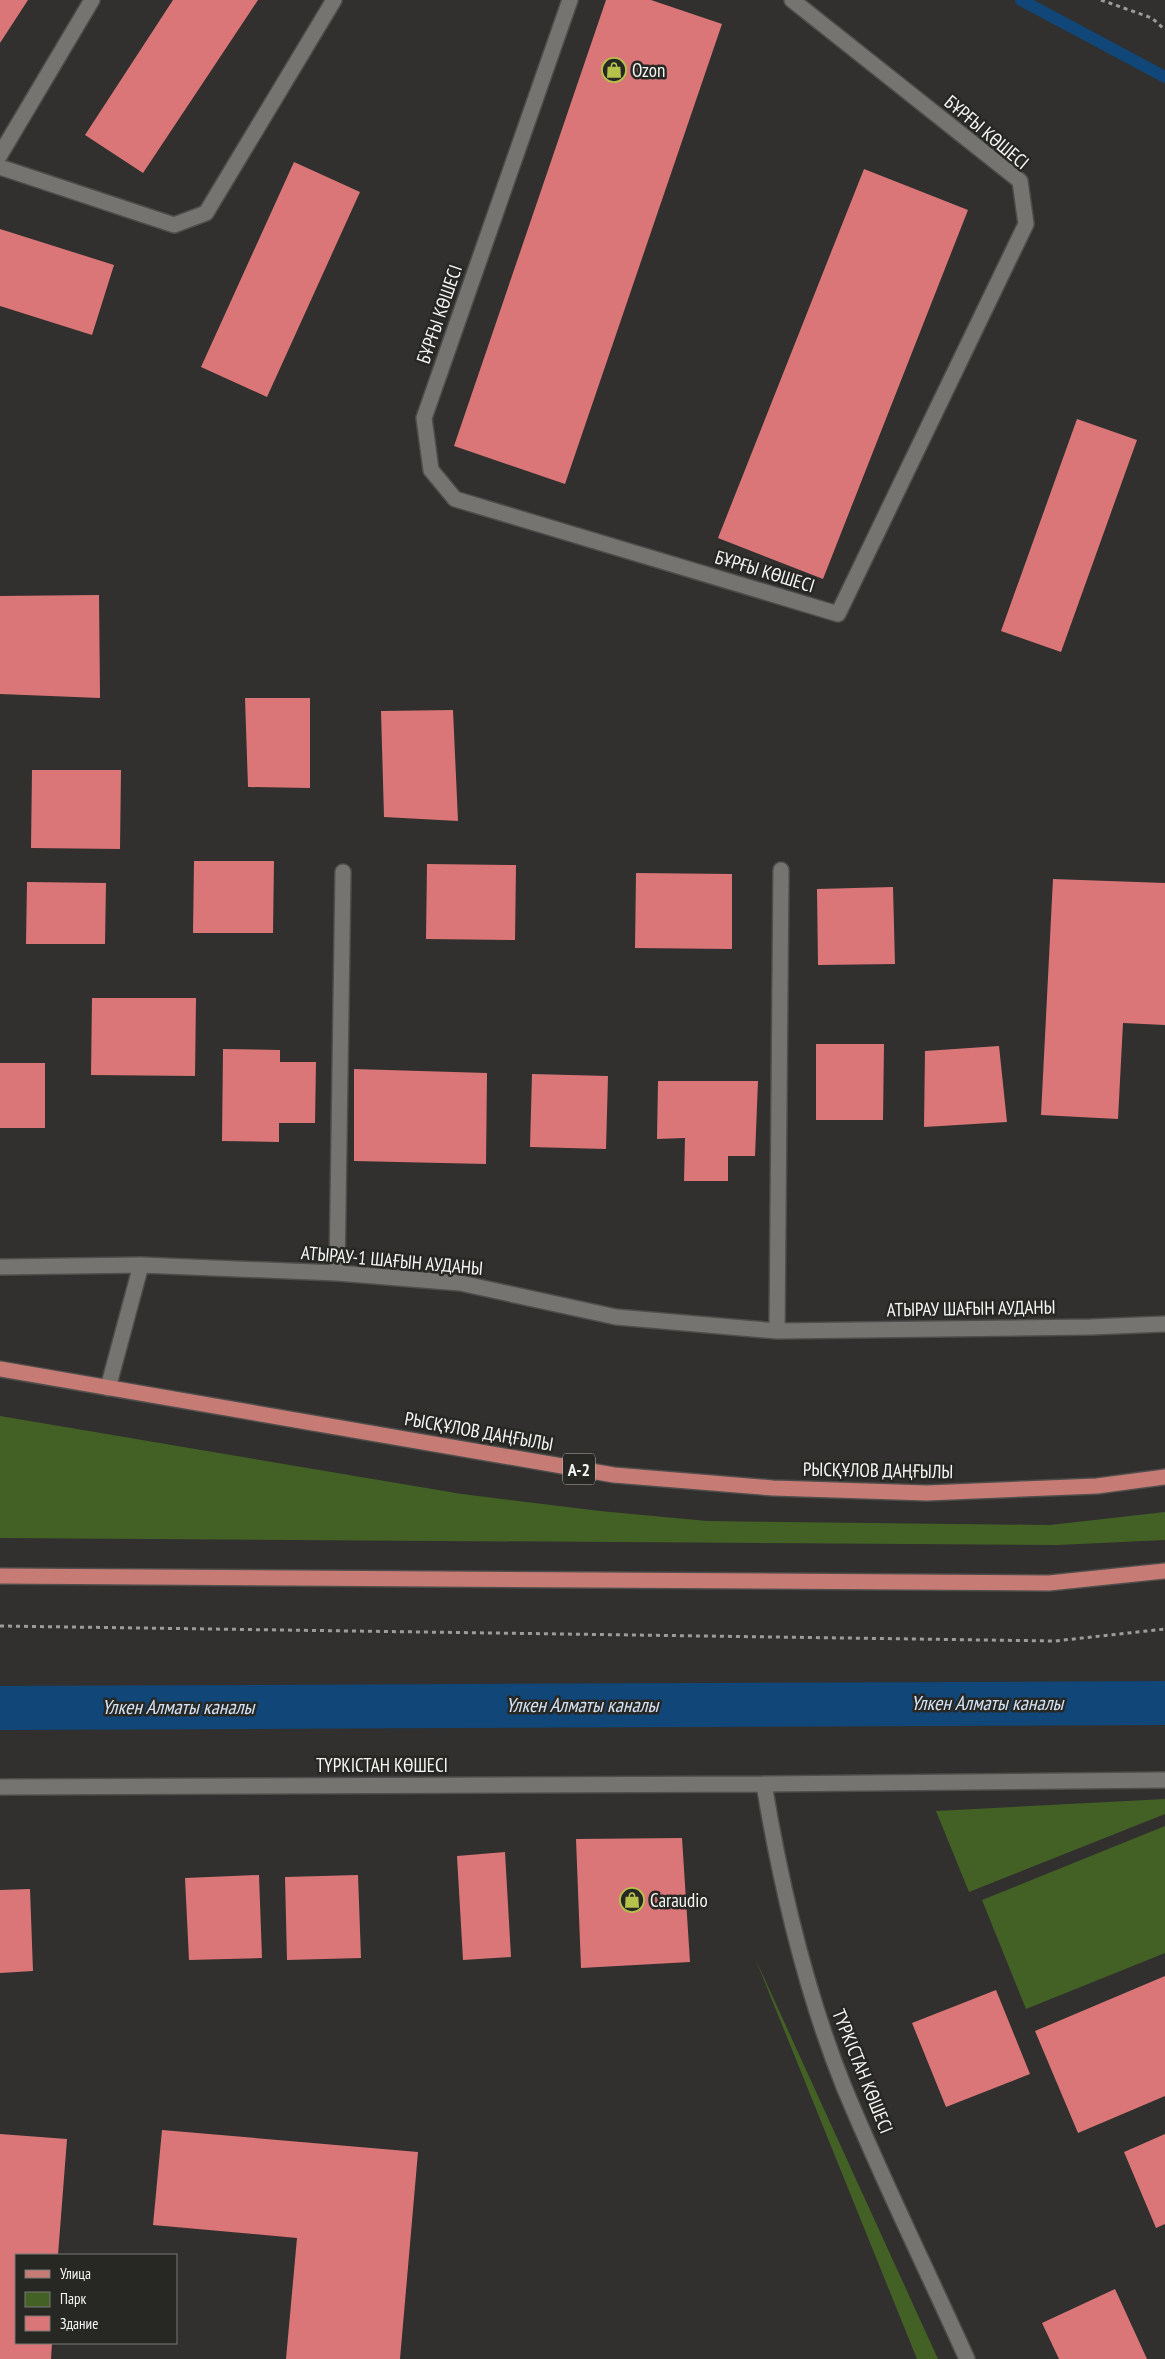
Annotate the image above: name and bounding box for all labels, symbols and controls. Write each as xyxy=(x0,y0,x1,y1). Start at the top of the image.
shop icon: Ozon xyxy=(601,57,627,83)
place label: Ozon xyxy=(632,58,665,82)
street label: БҰРҒЫ КӨШЕСІ xyxy=(940,90,1034,174)
street label: БҰРҒЫ КӨШЕСІ xyxy=(411,261,467,367)
street label: БҰРҒЫ КӨШЕСІ xyxy=(712,544,818,598)
street label: АТЫРАУ-1 ШАҒЫН АУДАНЫ xyxy=(300,1240,484,1280)
street label: АТЫРАУ ШАҒЫН АУДАНЫ xyxy=(886,1295,1056,1321)
street label: РЫСҚҰЛОВ ДАҢҒЫЛЫ xyxy=(403,1406,555,1456)
road number: A-2 xyxy=(563,1454,595,1485)
street label: РЫСҚҰЛОВ ДАҢҒЫЛЫ xyxy=(803,1457,953,1483)
water label: Үлкен Алматы каналы xyxy=(911,1690,1066,1716)
water label: Үлкен Алматы каналы xyxy=(506,1692,661,1718)
water label: Үлкен Алматы каналы xyxy=(102,1694,257,1720)
street label: ТҮРКІСТАН КӨШЕСІ xyxy=(316,1753,448,1777)
shop icon: Caraudio xyxy=(619,1887,645,1913)
place label: Caraudio xyxy=(650,1888,708,1912)
street label: ТҮРКІСТАН КӨШЕСІ xyxy=(827,2005,899,2137)
legend xyxy=(15,2254,178,2344)
text: Улица xyxy=(60,2264,91,2283)
text: Парк xyxy=(60,2289,86,2308)
text: Здание xyxy=(60,2314,98,2333)

